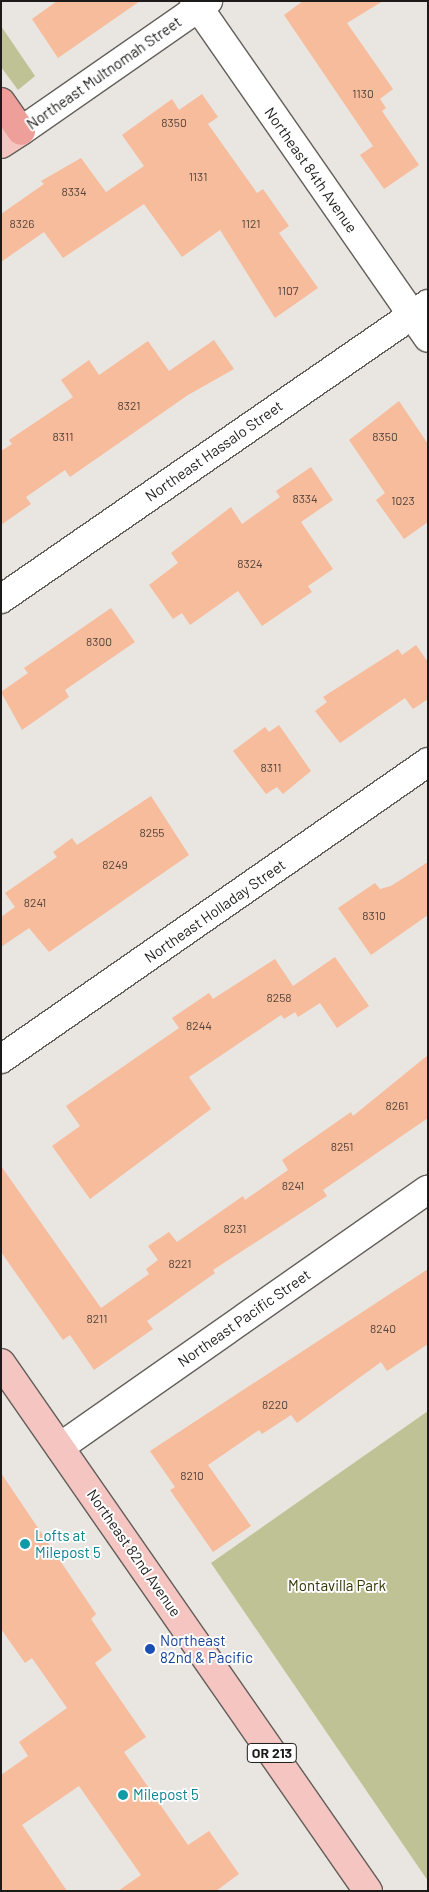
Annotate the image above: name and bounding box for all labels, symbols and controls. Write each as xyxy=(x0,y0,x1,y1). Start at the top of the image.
street label: Northeast Multnomah Street xyxy=(23,13,185,133)
house number: 1130 xyxy=(352,87,374,101)
street label: Northeast 84th Avenue xyxy=(261,104,361,236)
house number: 8350 xyxy=(161,116,187,130)
house number: 1131 xyxy=(189,170,207,184)
house number: 8334 xyxy=(61,185,87,199)
house number: 8326 xyxy=(9,217,35,231)
house number: 1121 xyxy=(242,217,260,231)
house number: 1107 xyxy=(278,284,298,298)
street label: Northeast Hassalo Street xyxy=(142,397,286,505)
house number: 8321 xyxy=(118,399,140,413)
house number: 8311 xyxy=(53,430,73,444)
house number: 8350 xyxy=(372,430,398,444)
house number: 8334 xyxy=(292,492,318,506)
house number: 1023 xyxy=(391,494,415,508)
house number: 8324 xyxy=(237,557,263,571)
house number: 8300 xyxy=(86,635,112,649)
house number: 8311 xyxy=(261,761,281,775)
house number: 8255 xyxy=(139,826,165,840)
street label: Northeast Holladay Street xyxy=(141,855,289,967)
house number: 8249 xyxy=(102,858,128,872)
house number: 8241 xyxy=(24,896,46,910)
house number: 8310 xyxy=(362,909,386,923)
house number: 8258 xyxy=(266,991,292,1005)
house number: 8244 xyxy=(186,1019,212,1033)
house number: 8261 xyxy=(386,1099,408,1113)
house number: 8251 xyxy=(331,1140,353,1154)
house number: 8241 xyxy=(282,1179,304,1193)
house number: 8231 xyxy=(224,1222,246,1236)
house number: 8221 xyxy=(168,1257,192,1271)
street label: Northeast Pacific Street xyxy=(174,1265,314,1371)
house number: 8211 xyxy=(87,1312,107,1326)
house number: 8240 xyxy=(370,1322,396,1336)
house number: 8220 xyxy=(262,1398,288,1412)
house number: 8210 xyxy=(180,1469,204,1483)
street label: Northeast 82nd Avenue xyxy=(83,1486,185,1620)
place label: Lofts at Milepost 5 xyxy=(35,1526,101,1561)
marker: Lofts at Milepost 5 xyxy=(19,1538,31,1550)
park label: Montavilla Park xyxy=(288,1577,386,1595)
place label: Northeast 82nd & Pacific xyxy=(160,1631,253,1666)
marker: Northeast 82nd & Pacific xyxy=(144,1643,156,1655)
road number: OR 213 xyxy=(246,1742,298,1765)
place label: Milepost 5 xyxy=(133,1786,199,1804)
marker: Milepost 5 xyxy=(117,1789,129,1801)

